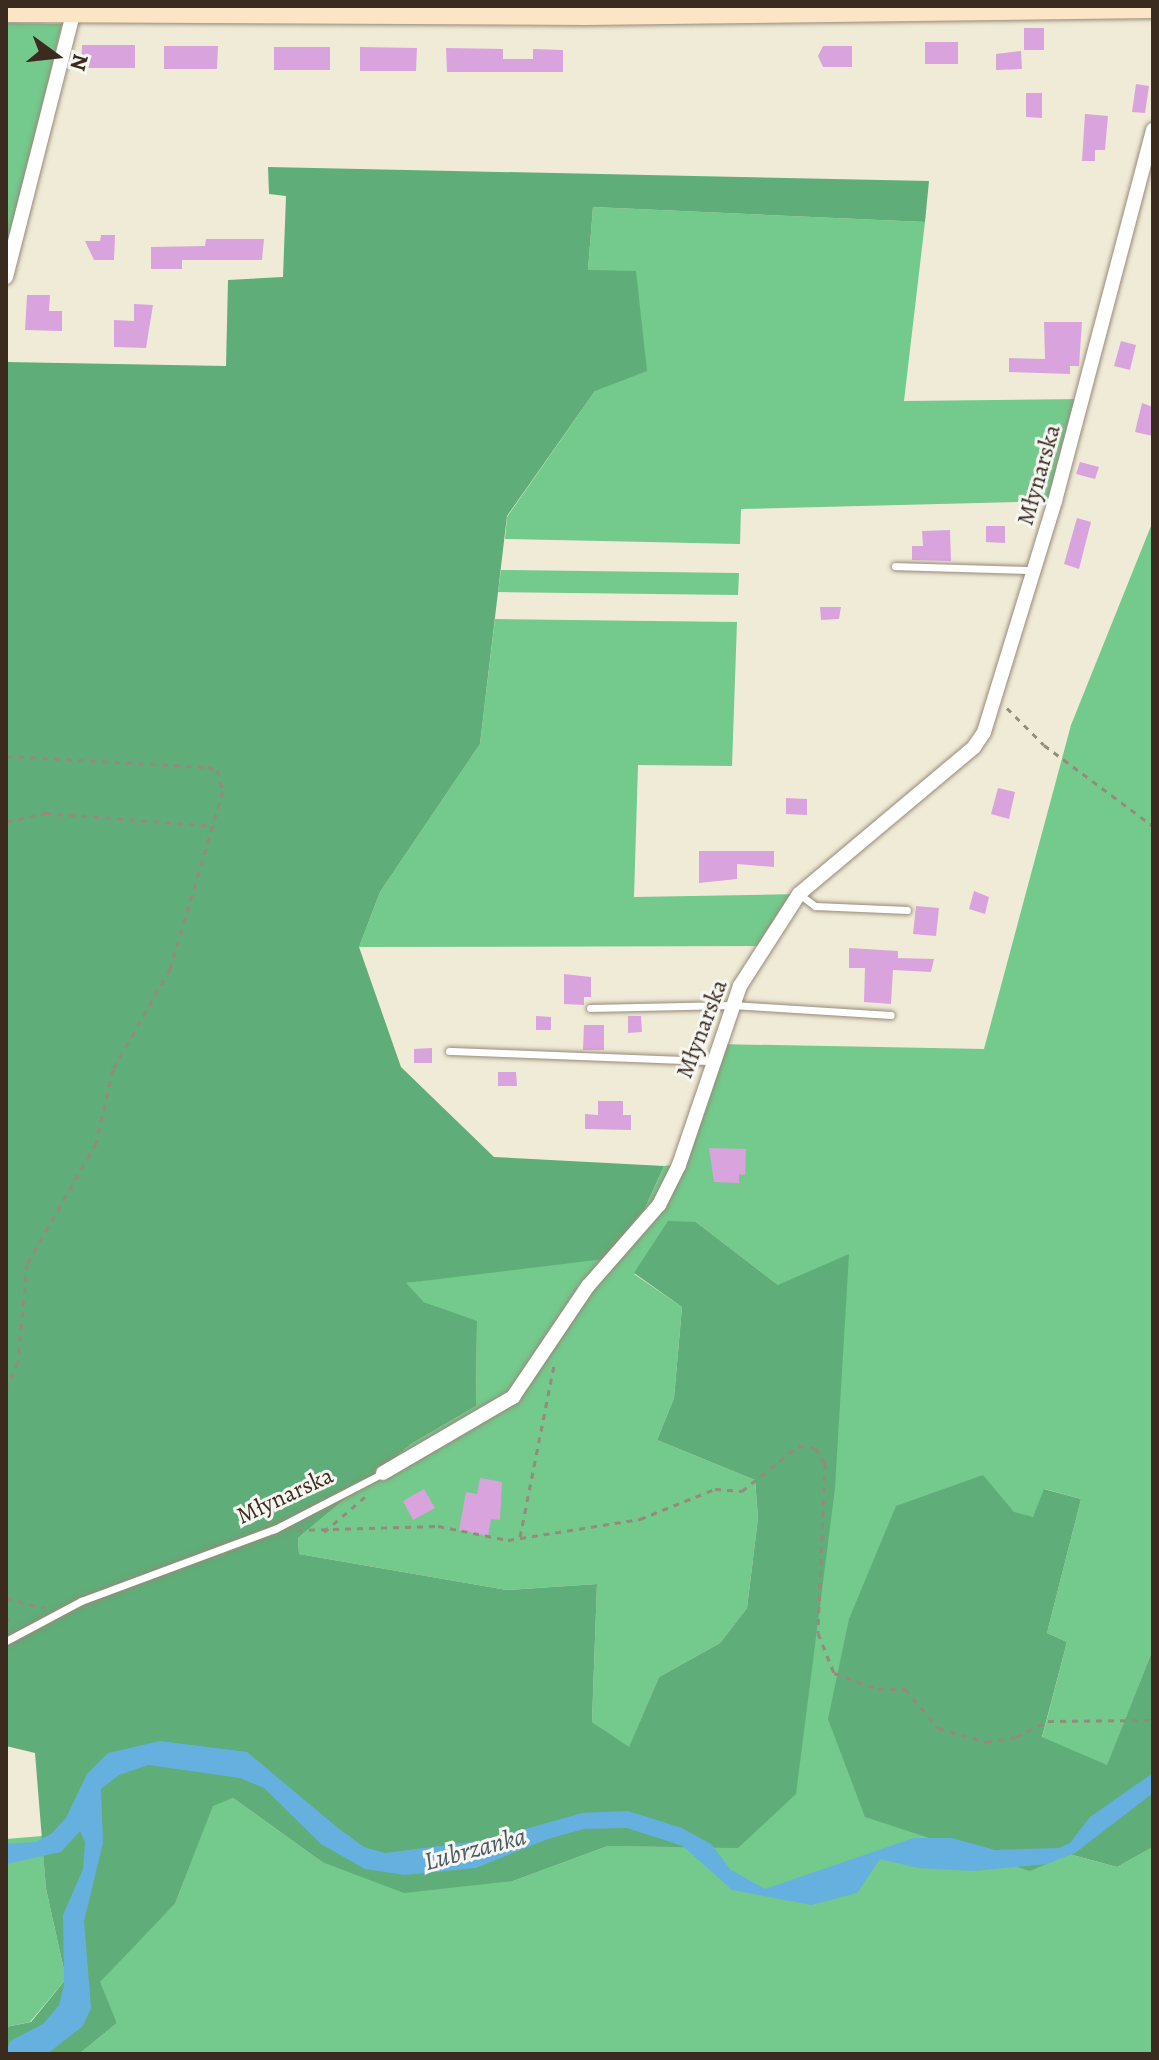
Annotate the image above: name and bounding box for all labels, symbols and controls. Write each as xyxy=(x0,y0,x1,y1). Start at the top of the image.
north arrow xyxy=(16,16,96,96)
text: N xyxy=(63,51,96,74)
street label: Młynarska xyxy=(1011,421,1067,529)
street label: Młynarska xyxy=(670,976,734,1082)
street label: Młynarska xyxy=(232,1461,338,1531)
water label: Lubrzanka xyxy=(421,1820,529,1878)

